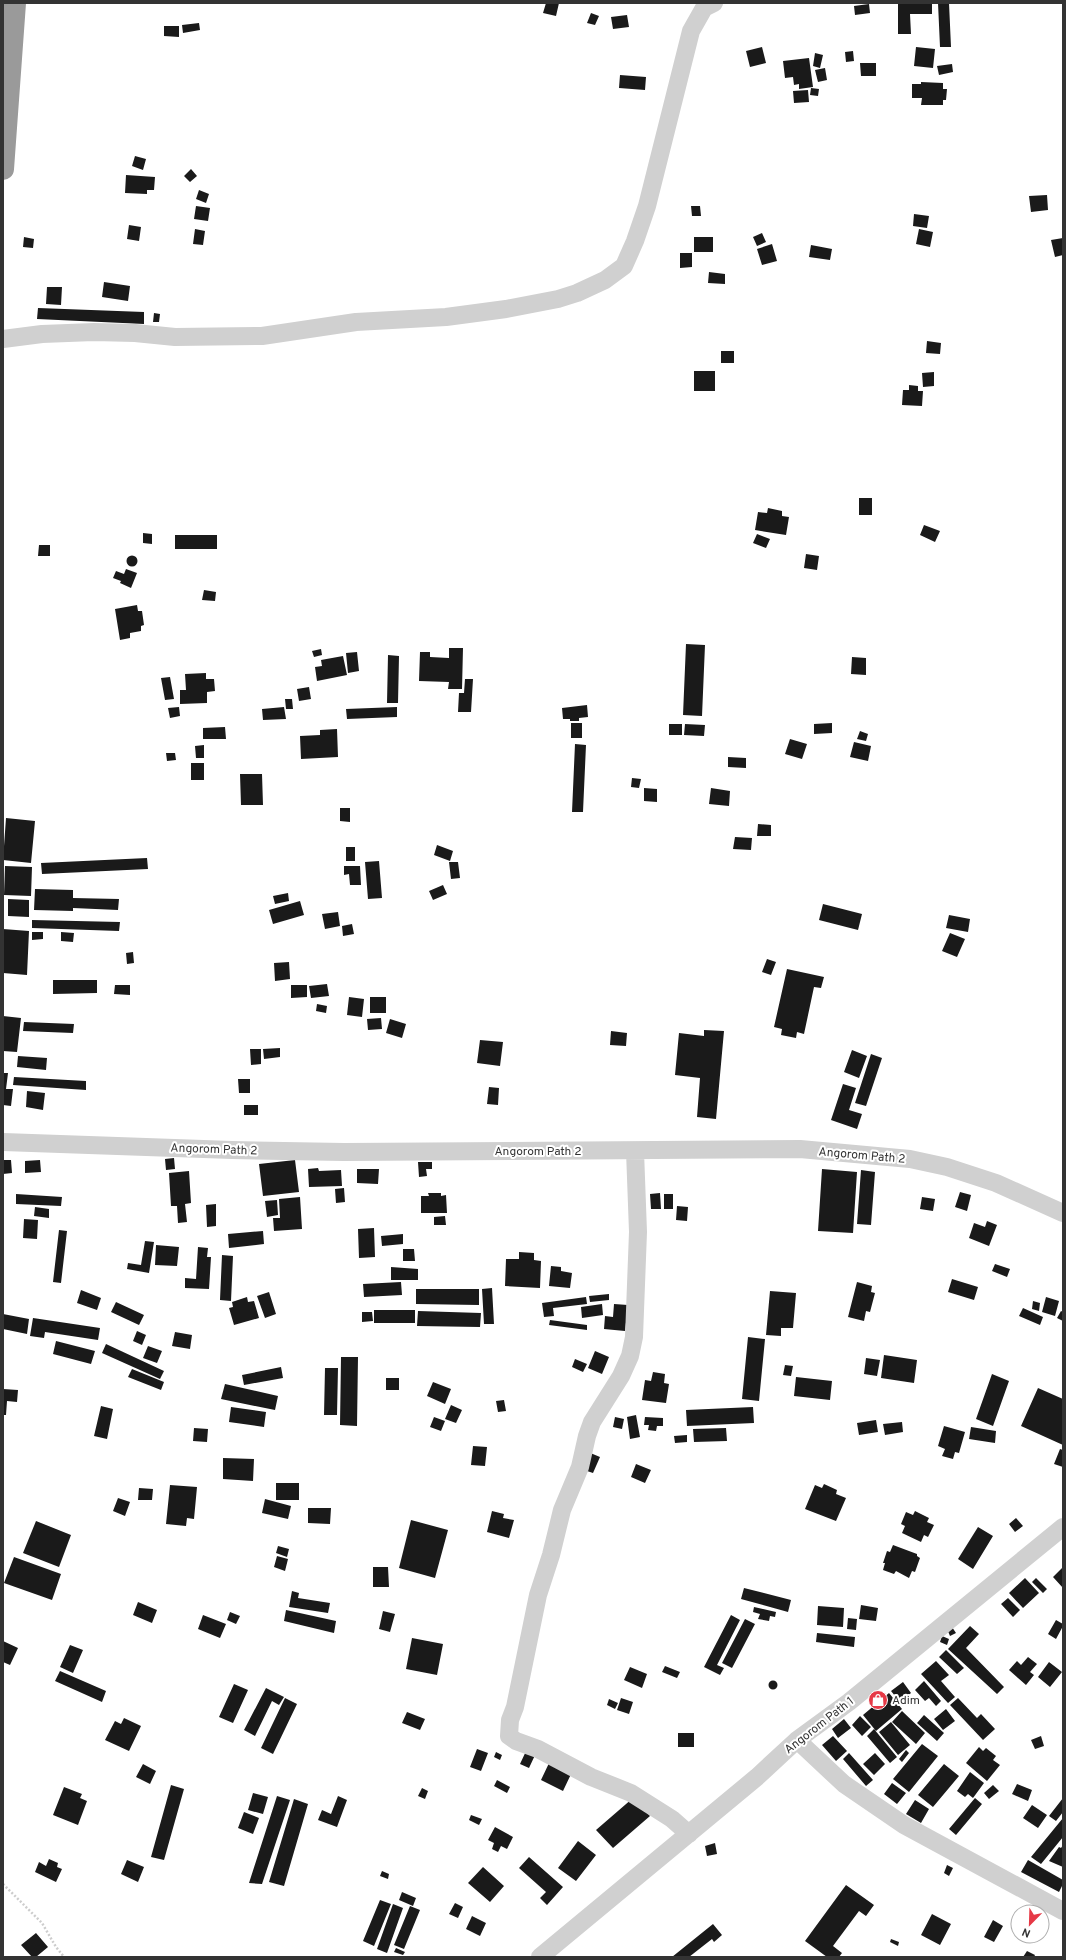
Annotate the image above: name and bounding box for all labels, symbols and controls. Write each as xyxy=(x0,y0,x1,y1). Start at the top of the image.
street label: Angorom Path 2 xyxy=(170,1140,258,1160)
street label: Angorom Path 2 xyxy=(494,1144,582,1160)
street label: Angorom Path 2 xyxy=(818,1144,906,1168)
shop icon: Adim xyxy=(867,1689,889,1711)
place label: Adim xyxy=(892,1693,920,1709)
street label: Angorom Path 1 xyxy=(782,1694,858,1758)
north arrow xyxy=(1010,1904,1050,1944)
text: N xyxy=(1020,1924,1033,1940)

